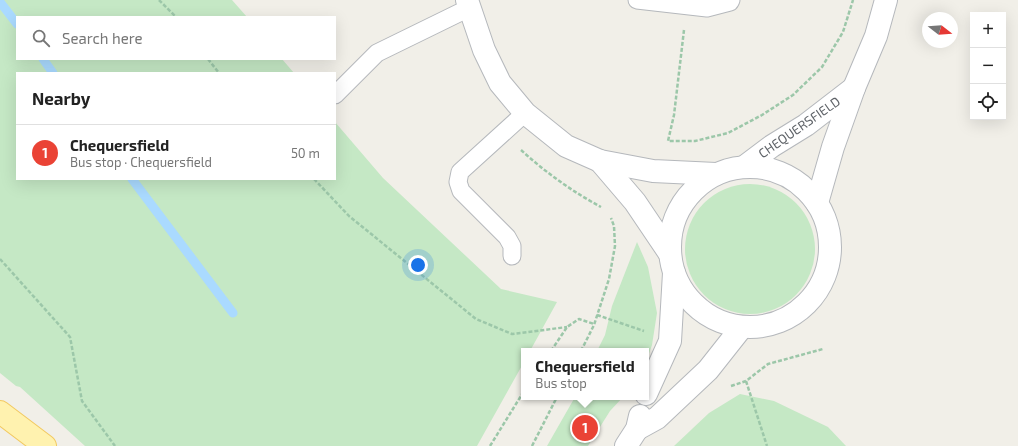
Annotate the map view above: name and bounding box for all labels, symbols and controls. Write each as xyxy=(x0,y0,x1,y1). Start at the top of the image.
north arrow xyxy=(922,12,958,48)
map controls xyxy=(970,12,1006,120)
button: + xyxy=(970,12,1006,48)
search box xyxy=(16,16,336,60)
icon: search xyxy=(30,27,52,49)
text: Search here xyxy=(62,29,143,47)
button: − xyxy=(970,48,1006,84)
button: locate xyxy=(970,84,1006,120)
text: Nearby xyxy=(32,88,90,108)
street label: CHEQUERSFIELD xyxy=(755,93,843,161)
text: Chequersfield xyxy=(70,136,169,154)
text: 1 xyxy=(42,145,48,161)
text: 50 m xyxy=(291,145,320,161)
text: Bus stop · Chequersfield xyxy=(70,154,212,170)
your location xyxy=(408,255,428,275)
popup xyxy=(521,348,649,400)
text: Chequersfield xyxy=(535,357,635,375)
text: Bus stop xyxy=(535,375,587,391)
pin: 1 xyxy=(572,413,598,443)

